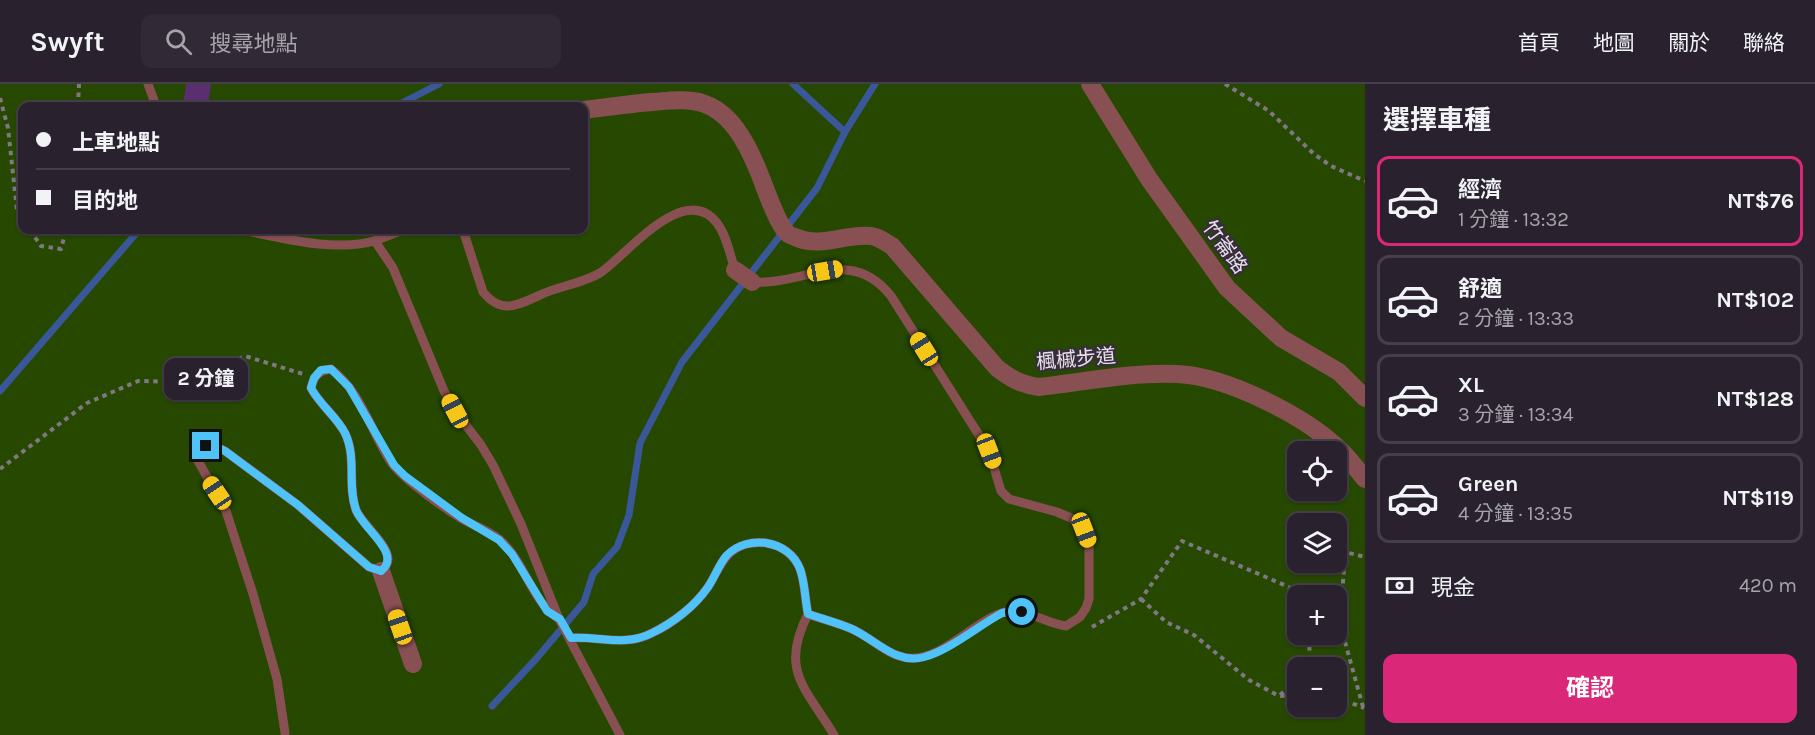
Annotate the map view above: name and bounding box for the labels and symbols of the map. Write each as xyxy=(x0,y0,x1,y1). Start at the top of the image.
street label: 竹崙路 xyxy=(1198,216,1252,278)
car xyxy=(806,259,844,283)
car xyxy=(907,329,941,369)
street label: 楓槭步道 xyxy=(1035,344,1117,374)
callout: 2 分鐘 xyxy=(164,359,248,401)
car xyxy=(439,391,471,431)
car xyxy=(974,431,1004,471)
route end xyxy=(192,432,219,459)
car xyxy=(199,473,235,513)
car xyxy=(1069,510,1099,550)
route start xyxy=(1008,598,1035,625)
car xyxy=(386,607,414,647)

